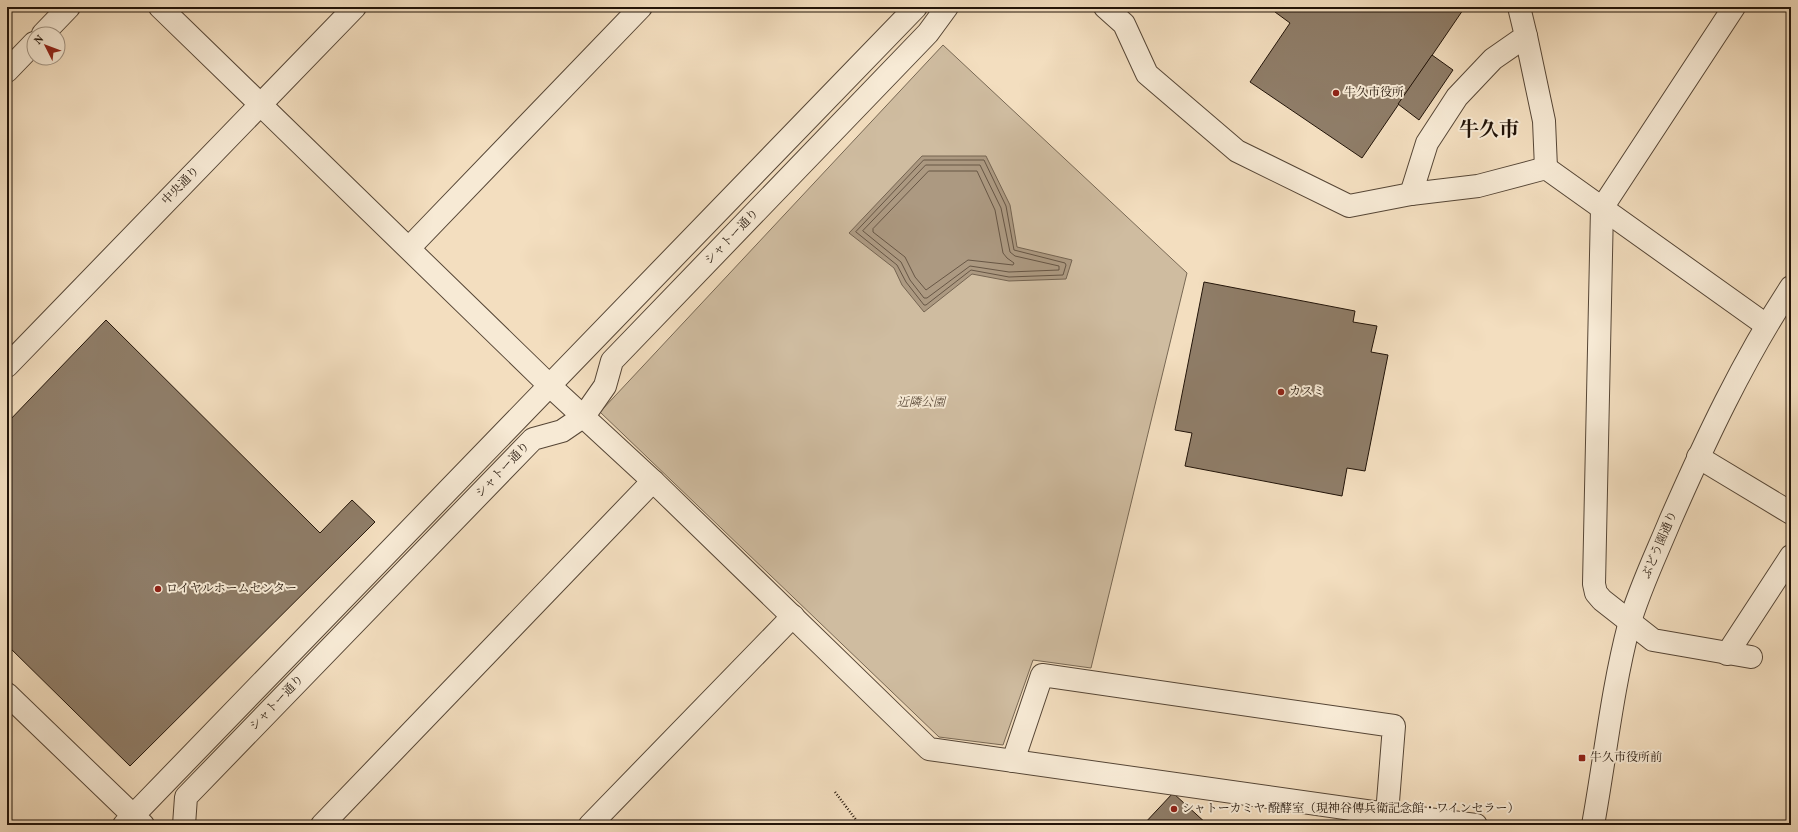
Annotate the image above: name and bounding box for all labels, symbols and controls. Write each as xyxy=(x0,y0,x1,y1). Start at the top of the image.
north arrow xyxy=(26,26,66,66)
text: N xyxy=(31,32,48,48)
place label: 牛久市役所 xyxy=(1344,85,1404,101)
marker: 牛久市役所 xyxy=(1331,88,1341,98)
district label: 牛久市 xyxy=(1459,117,1519,145)
street label: 中央通り xyxy=(159,163,203,209)
street label: シャトー通り xyxy=(701,206,763,268)
place label: カスミ xyxy=(1289,384,1325,400)
marker: カスミ xyxy=(1276,387,1286,397)
park label: 近隣公園 xyxy=(897,395,947,411)
street label: シャトー通り xyxy=(472,439,534,501)
street label: ぶどう園通り xyxy=(1639,509,1681,581)
place label: ロイヤルホームセンター xyxy=(166,581,297,597)
marker: ロイヤルホームセンター xyxy=(153,584,163,594)
street label: シャトー通り xyxy=(246,672,308,734)
place label: 牛久市役所前 xyxy=(1590,750,1662,766)
marker: 牛久市役所前 xyxy=(1577,753,1587,763)
place label: シャトーカミヤ 醗酵室（現神谷傳兵衛記念館・ワインセラー） xyxy=(1182,801,1520,817)
marker: シャトーカミヤ 醗酵室（現神谷傳兵衛記念館・ワインセラー） xyxy=(1169,804,1179,814)

